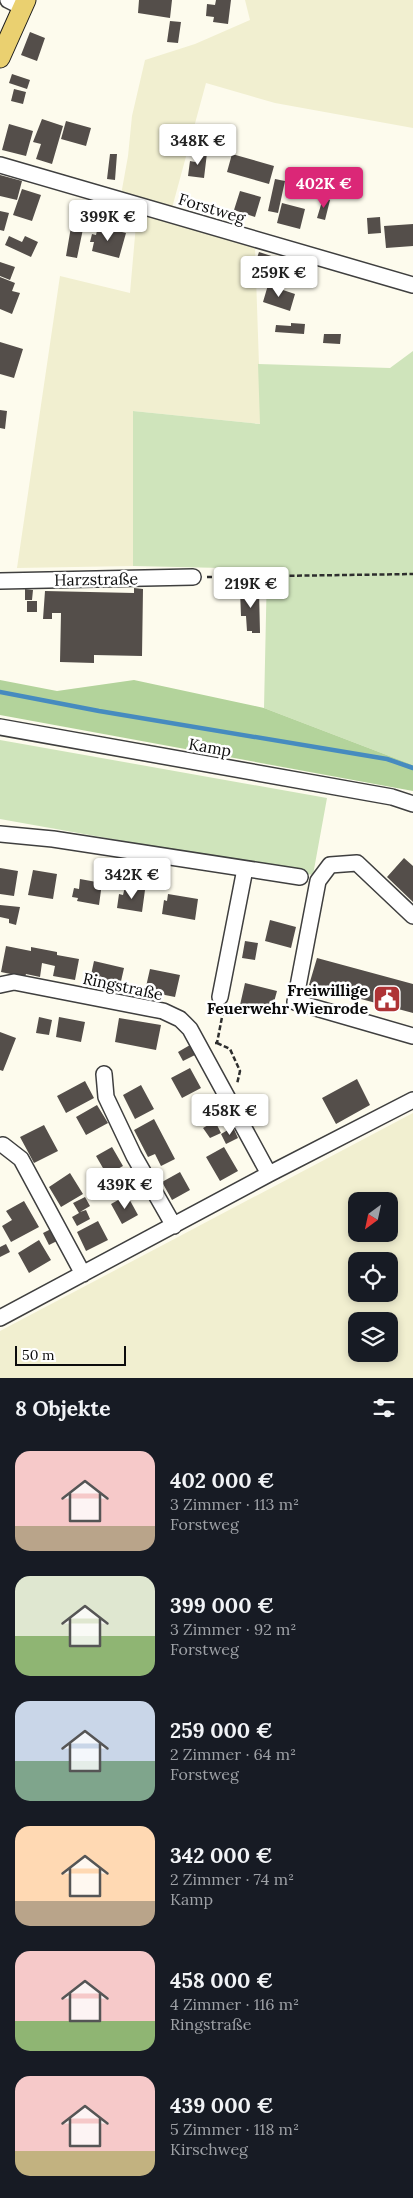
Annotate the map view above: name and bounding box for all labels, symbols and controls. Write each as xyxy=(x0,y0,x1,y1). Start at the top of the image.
pin: 348K € xyxy=(157,124,239,166)
text: 348K € xyxy=(170,130,226,150)
pin: 402K € xyxy=(283,166,365,209)
text: 402K € xyxy=(296,173,352,193)
street label: Forstweg xyxy=(176,188,249,228)
pin: 399K € xyxy=(67,200,149,242)
text: 399K € xyxy=(80,206,136,226)
pin: 259K € xyxy=(238,256,320,298)
text: 259K € xyxy=(252,262,306,282)
pin: 219K € xyxy=(210,566,292,609)
street label: Harzstraße xyxy=(54,568,138,590)
text: 219K € xyxy=(225,573,277,593)
street label: Kamp xyxy=(187,733,233,761)
pin: 342K € xyxy=(91,858,173,900)
text: 342K € xyxy=(105,864,159,884)
street label: Ringstraße xyxy=(81,968,165,1004)
place label: Freiwillige Feuerwehr Wienrode xyxy=(207,980,368,1018)
public building icon: Freiwillige Feuerwehr Wienrode xyxy=(372,984,402,1014)
pin: 458K € xyxy=(189,1094,271,1136)
text: 458K € xyxy=(202,1100,258,1120)
pin: 439K € xyxy=(84,1168,166,1210)
text: 439K € xyxy=(97,1174,153,1194)
north arrow xyxy=(348,1192,398,1242)
map controls xyxy=(348,1192,398,1362)
button: locate xyxy=(348,1252,398,1302)
button: layers xyxy=(348,1312,398,1362)
scale bar xyxy=(15,1343,126,1366)
text: 50 m xyxy=(22,1346,55,1364)
icon: filters xyxy=(370,1394,398,1422)
text: 8 Objekte xyxy=(15,1395,111,1422)
text: 402 000 € xyxy=(170,1467,274,1494)
icon: home xyxy=(55,1471,115,1531)
text: 3 Zimmer · 113 m² xyxy=(170,1494,299,1514)
text: Forstweg xyxy=(170,1514,239,1534)
text: 399 000 € xyxy=(170,1592,274,1619)
icon: home xyxy=(55,1596,115,1656)
text: 3 Zimmer · 92 m² xyxy=(170,1619,296,1639)
text: Forstweg xyxy=(170,1639,239,1659)
text: 259 000 € xyxy=(170,1717,273,1744)
icon: home xyxy=(55,1721,115,1781)
text: 2 Zimmer · 64 m² xyxy=(170,1744,296,1764)
text: Forstweg xyxy=(170,1764,239,1784)
text: 342 000 € xyxy=(170,1842,273,1869)
icon: home xyxy=(55,1846,115,1906)
text: 2 Zimmer · 74 m² xyxy=(170,1869,294,1889)
text: Kamp xyxy=(170,1889,213,1909)
text: 458 000 € xyxy=(170,1967,273,1994)
icon: home xyxy=(55,1971,115,2031)
text: 4 Zimmer · 116 m² xyxy=(170,1994,299,2014)
text: Ringstraße xyxy=(170,2014,251,2034)
text: 439 000 € xyxy=(170,2092,273,2119)
icon: home xyxy=(55,2096,115,2156)
text: 5 Zimmer · 118 m² xyxy=(170,2119,299,2139)
text: Kirschweg xyxy=(170,2139,248,2159)

